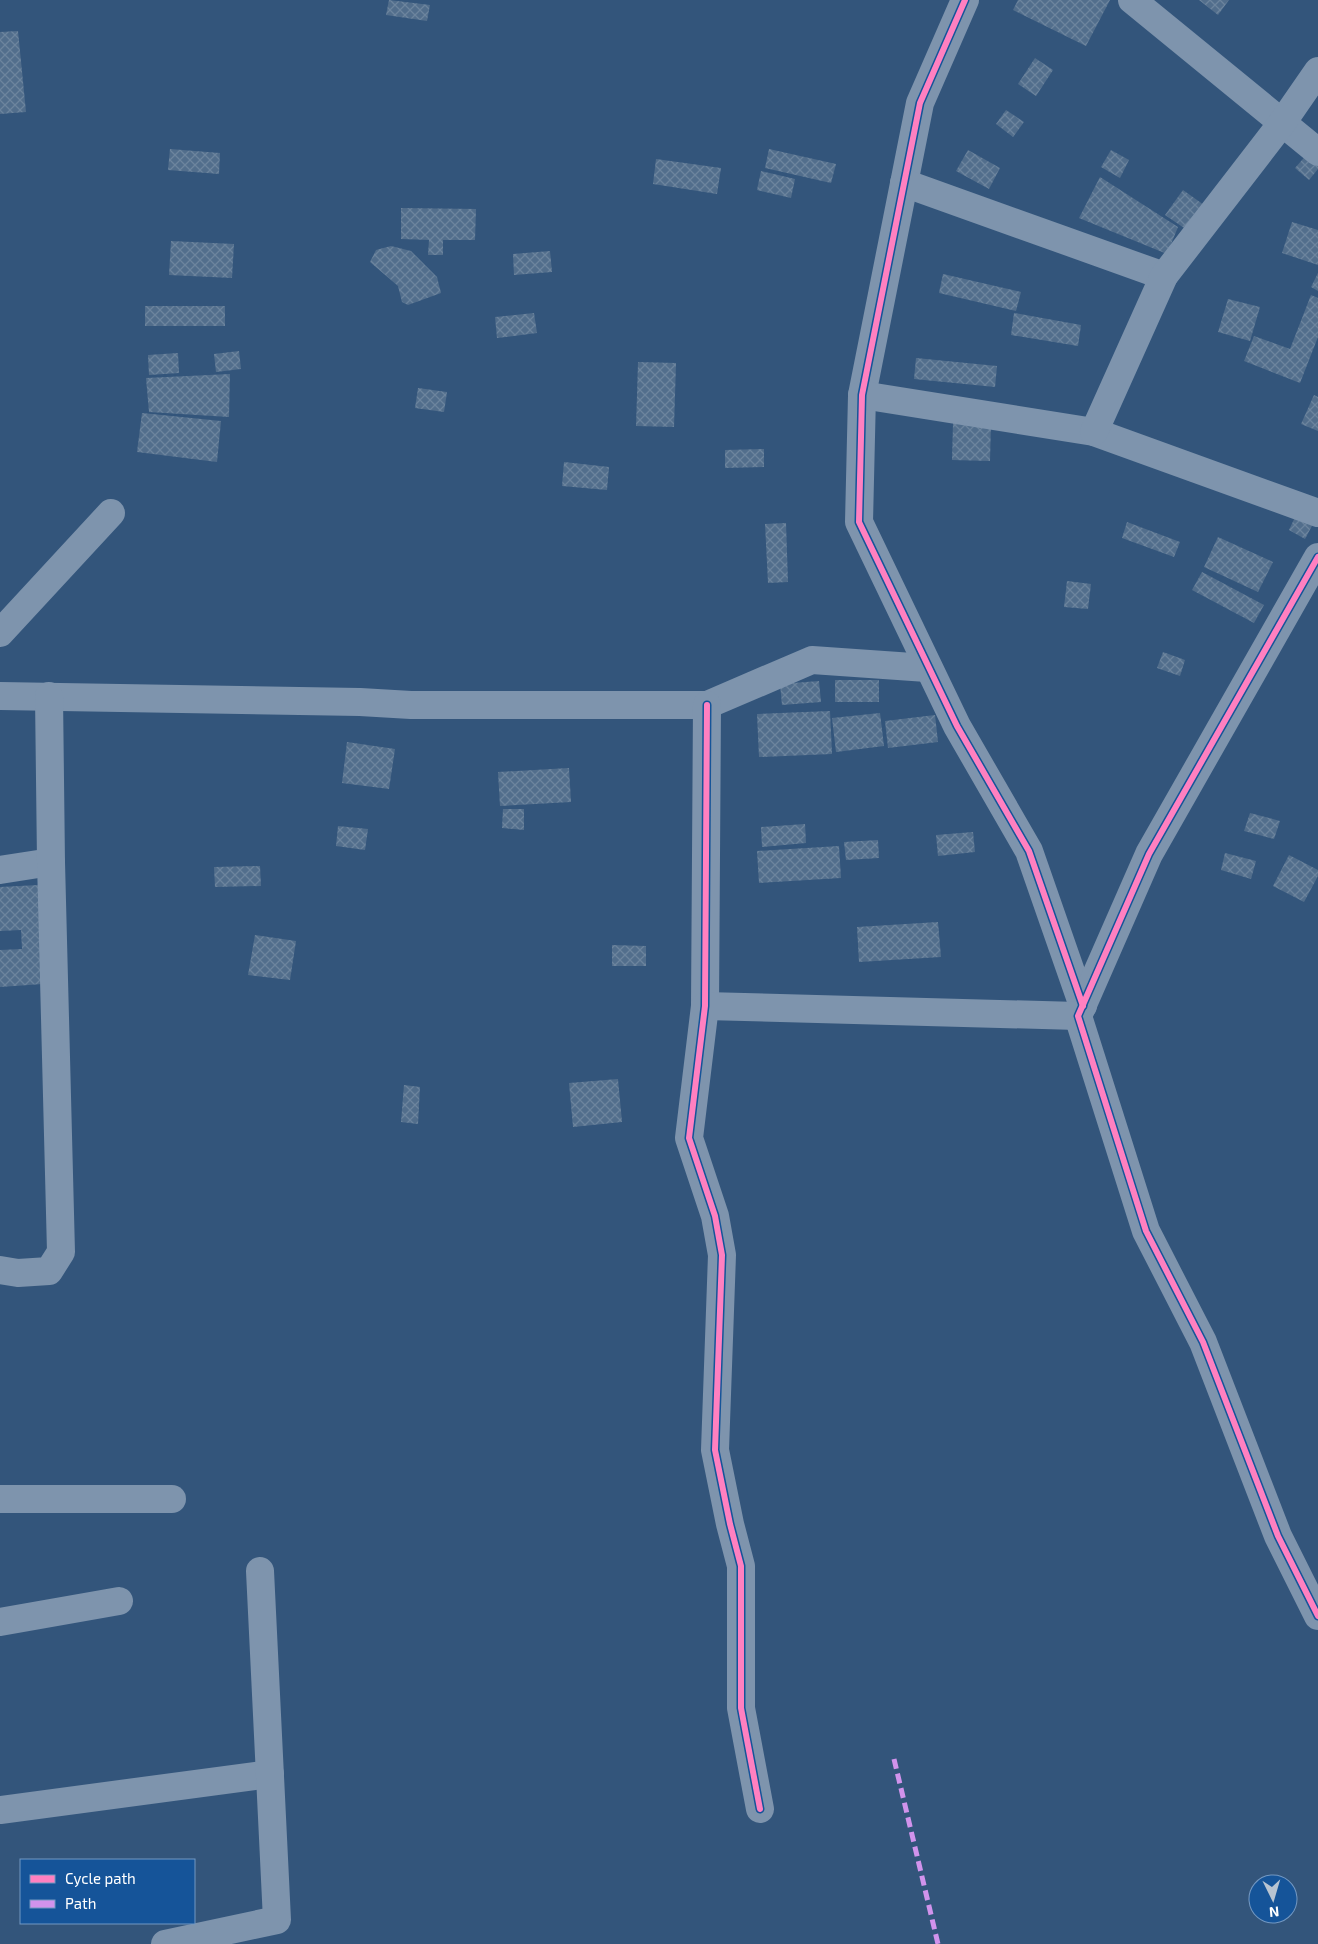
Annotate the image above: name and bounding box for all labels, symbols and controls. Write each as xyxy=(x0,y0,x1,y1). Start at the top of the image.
legend xyxy=(20,1859,195,1924)
text: Cycle path xyxy=(65,1869,136,1887)
north arrow xyxy=(1248,1874,1298,1924)
text: Path xyxy=(65,1894,96,1912)
text: N xyxy=(1268,1904,1280,1921)

